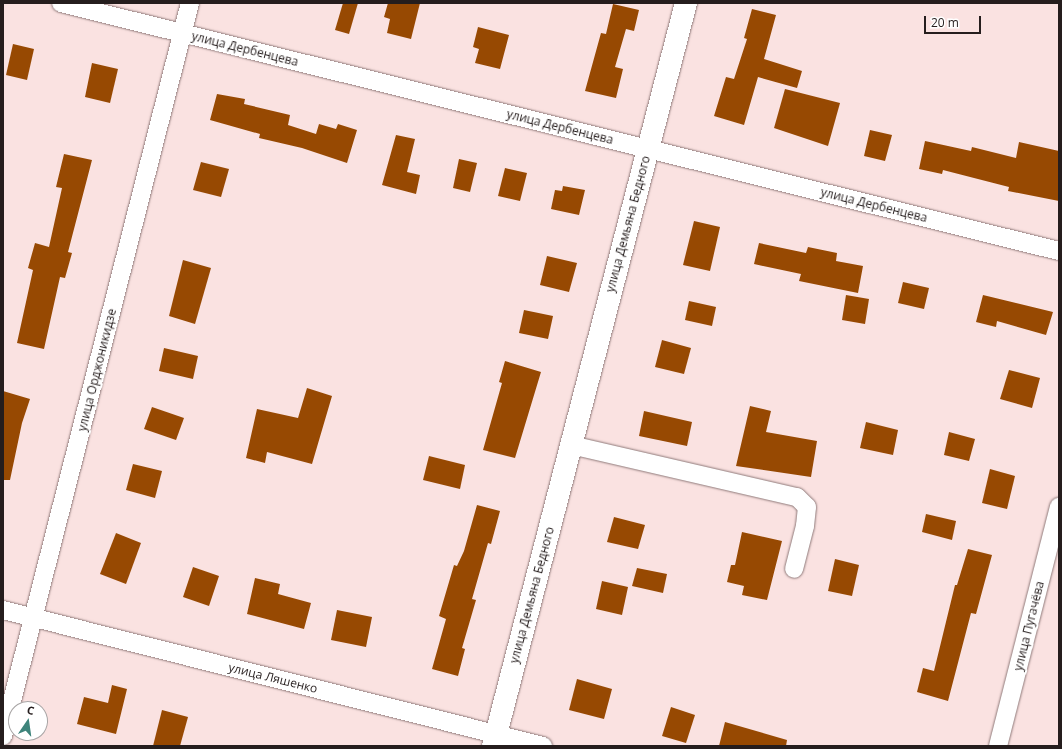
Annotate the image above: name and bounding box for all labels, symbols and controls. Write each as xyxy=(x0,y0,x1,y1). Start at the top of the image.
scale bar xyxy=(926,8,983,34)
text: 20 m xyxy=(931,14,959,31)
street label: улица Дербенцева xyxy=(190,29,300,69)
street label: улица Дербенцева xyxy=(505,107,615,147)
street label: улица Демьяна Бедного xyxy=(603,154,653,294)
street label: улица Дербенцева xyxy=(819,185,929,225)
street label: улица Орджоникидзе xyxy=(75,307,119,433)
street label: улица Демьяна Бедного xyxy=(507,525,557,665)
street label: улица Пугачёва xyxy=(1011,580,1047,672)
street label: улица Ляшенко xyxy=(227,660,319,696)
north arrow xyxy=(8,701,48,741)
text: С xyxy=(25,702,36,718)

